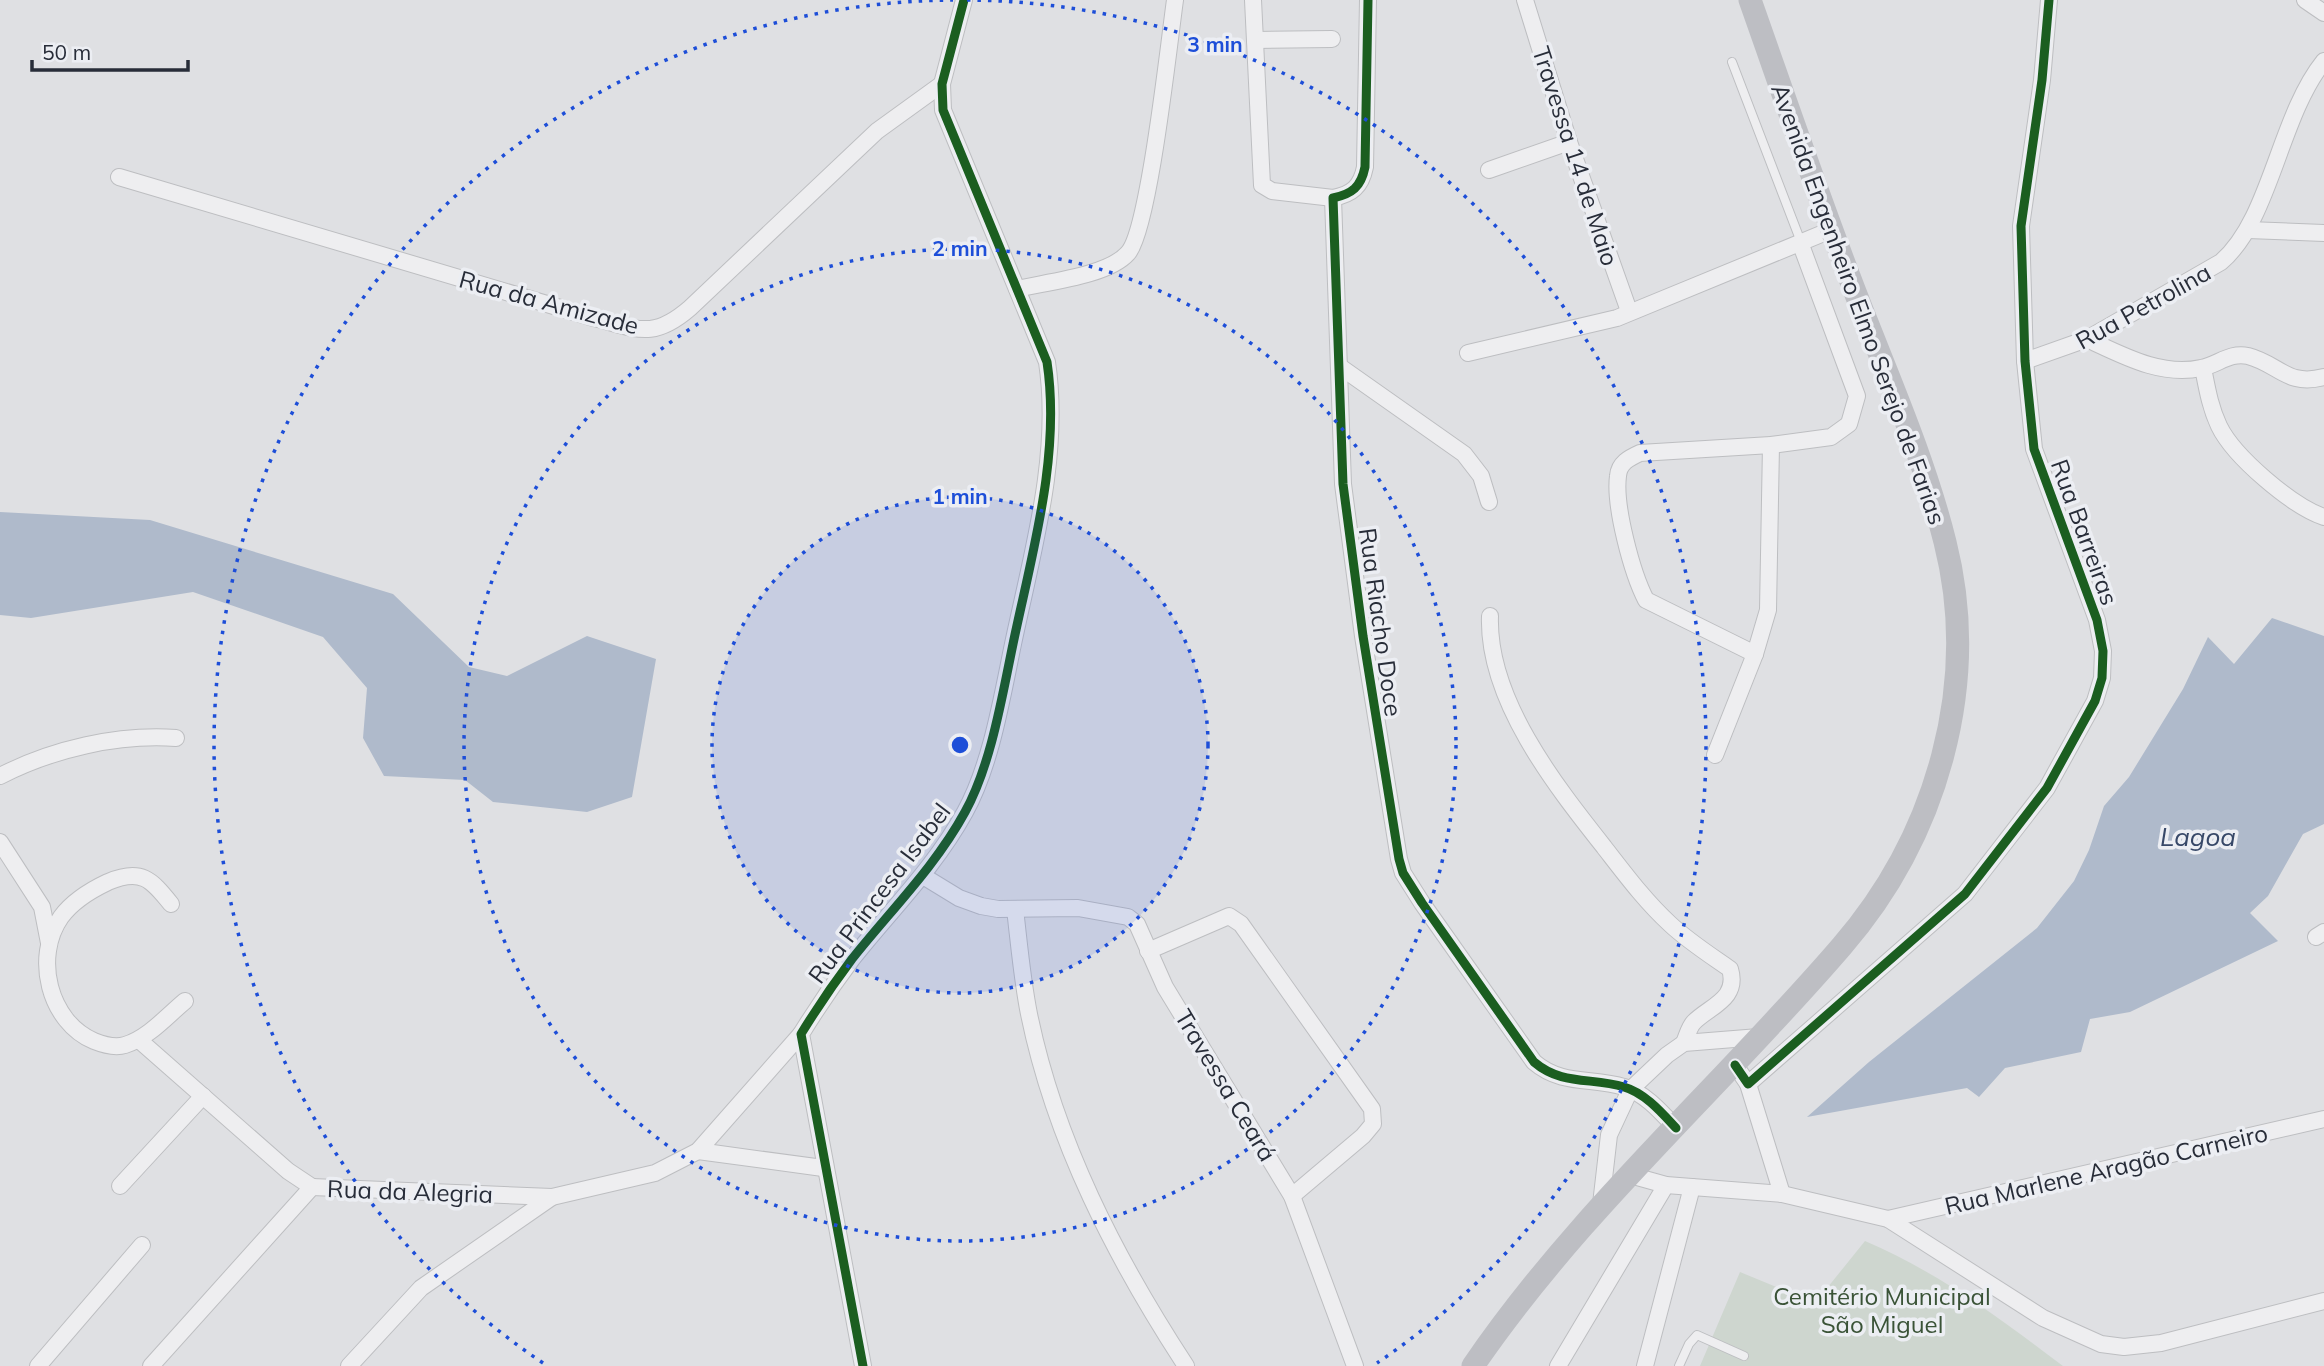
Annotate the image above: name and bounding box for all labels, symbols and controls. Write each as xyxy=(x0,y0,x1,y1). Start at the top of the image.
scale bar xyxy=(32,28,187,72)
text: 3 min xyxy=(1187,31,1243,57)
text: 50 m xyxy=(42,39,91,65)
street label: Travessa 14 de Maio xyxy=(1526,43,1626,269)
street label: Avenida Engenheiro Elmo Serejo de Farias xyxy=(1765,80,1953,528)
text: 2 min xyxy=(932,235,988,261)
street label: Rua Petrolina xyxy=(2070,257,2216,355)
street label: Rua da Amizade xyxy=(456,264,642,340)
street label: Rua Barreiras xyxy=(2045,455,2125,609)
text: 1 min xyxy=(932,483,988,509)
street label: Rua Riacho Doce xyxy=(1353,526,1409,718)
centre of rings xyxy=(948,733,972,757)
street label: Rua Princesa Isabel xyxy=(801,797,957,989)
water label: Lagoa xyxy=(2160,820,2236,853)
street label: Travessa Ceará xyxy=(1169,1004,1283,1166)
street label: Rua Marlene Aragão Carneiro xyxy=(1942,1117,2270,1221)
street label: Rua da Alegria xyxy=(327,1173,493,1209)
park label: Cemitério Municipal São Miguel xyxy=(1773,1281,1991,1339)

